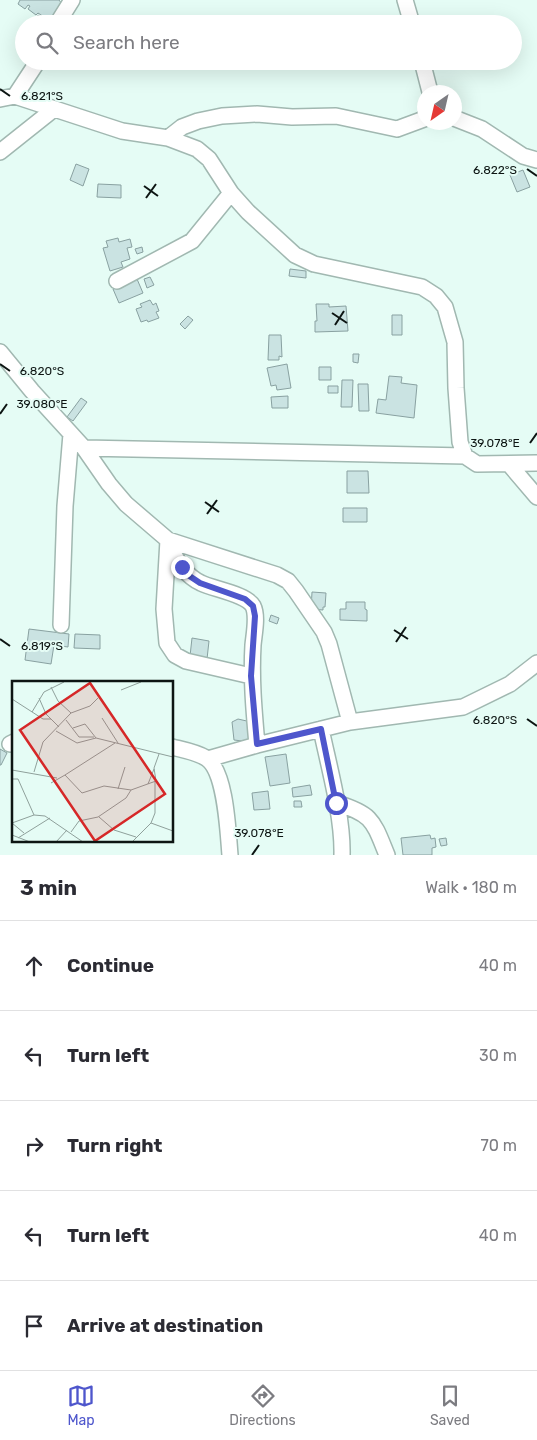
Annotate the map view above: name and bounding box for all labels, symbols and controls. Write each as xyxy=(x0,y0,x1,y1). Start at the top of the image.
search box xyxy=(15,15,522,70)
icon: search xyxy=(33,29,61,57)
text: Search here xyxy=(73,31,180,54)
north arrow xyxy=(417,85,462,130)
text: 6.821°S xyxy=(21,89,63,103)
text: 6.822°S xyxy=(473,163,517,177)
text: 6.820°S xyxy=(20,364,64,378)
text: 39.080°E xyxy=(16,397,68,411)
text: 39.078°E xyxy=(470,436,520,450)
route end xyxy=(171,556,194,579)
text: 6.819°S xyxy=(21,639,63,653)
inset map xyxy=(12,681,174,842)
text: 6.820°S xyxy=(473,713,517,727)
route start xyxy=(325,792,348,815)
text: 39.078°E xyxy=(234,826,284,840)
text: 3 min xyxy=(20,875,77,900)
text: Walk · 180 m xyxy=(425,878,517,897)
icon: ahead xyxy=(20,952,48,980)
text: Continue xyxy=(67,954,154,977)
text: 40 m xyxy=(479,956,517,975)
icon: left xyxy=(20,1042,48,1070)
text: Turn left xyxy=(67,1044,149,1067)
text: 30 m xyxy=(479,1046,517,1065)
icon: right xyxy=(20,1132,48,1160)
text: Turn right xyxy=(67,1134,162,1157)
text: 70 m xyxy=(480,1136,517,1155)
icon: left xyxy=(20,1222,48,1250)
text: Turn left xyxy=(67,1224,149,1247)
text: 40 m xyxy=(479,1226,517,1245)
icon: arrive xyxy=(20,1312,48,1340)
text: Arrive at destination xyxy=(67,1314,263,1337)
tab: Map xyxy=(67,1382,95,1429)
tab: Directions xyxy=(229,1382,296,1429)
tab: Saved xyxy=(430,1382,470,1429)

